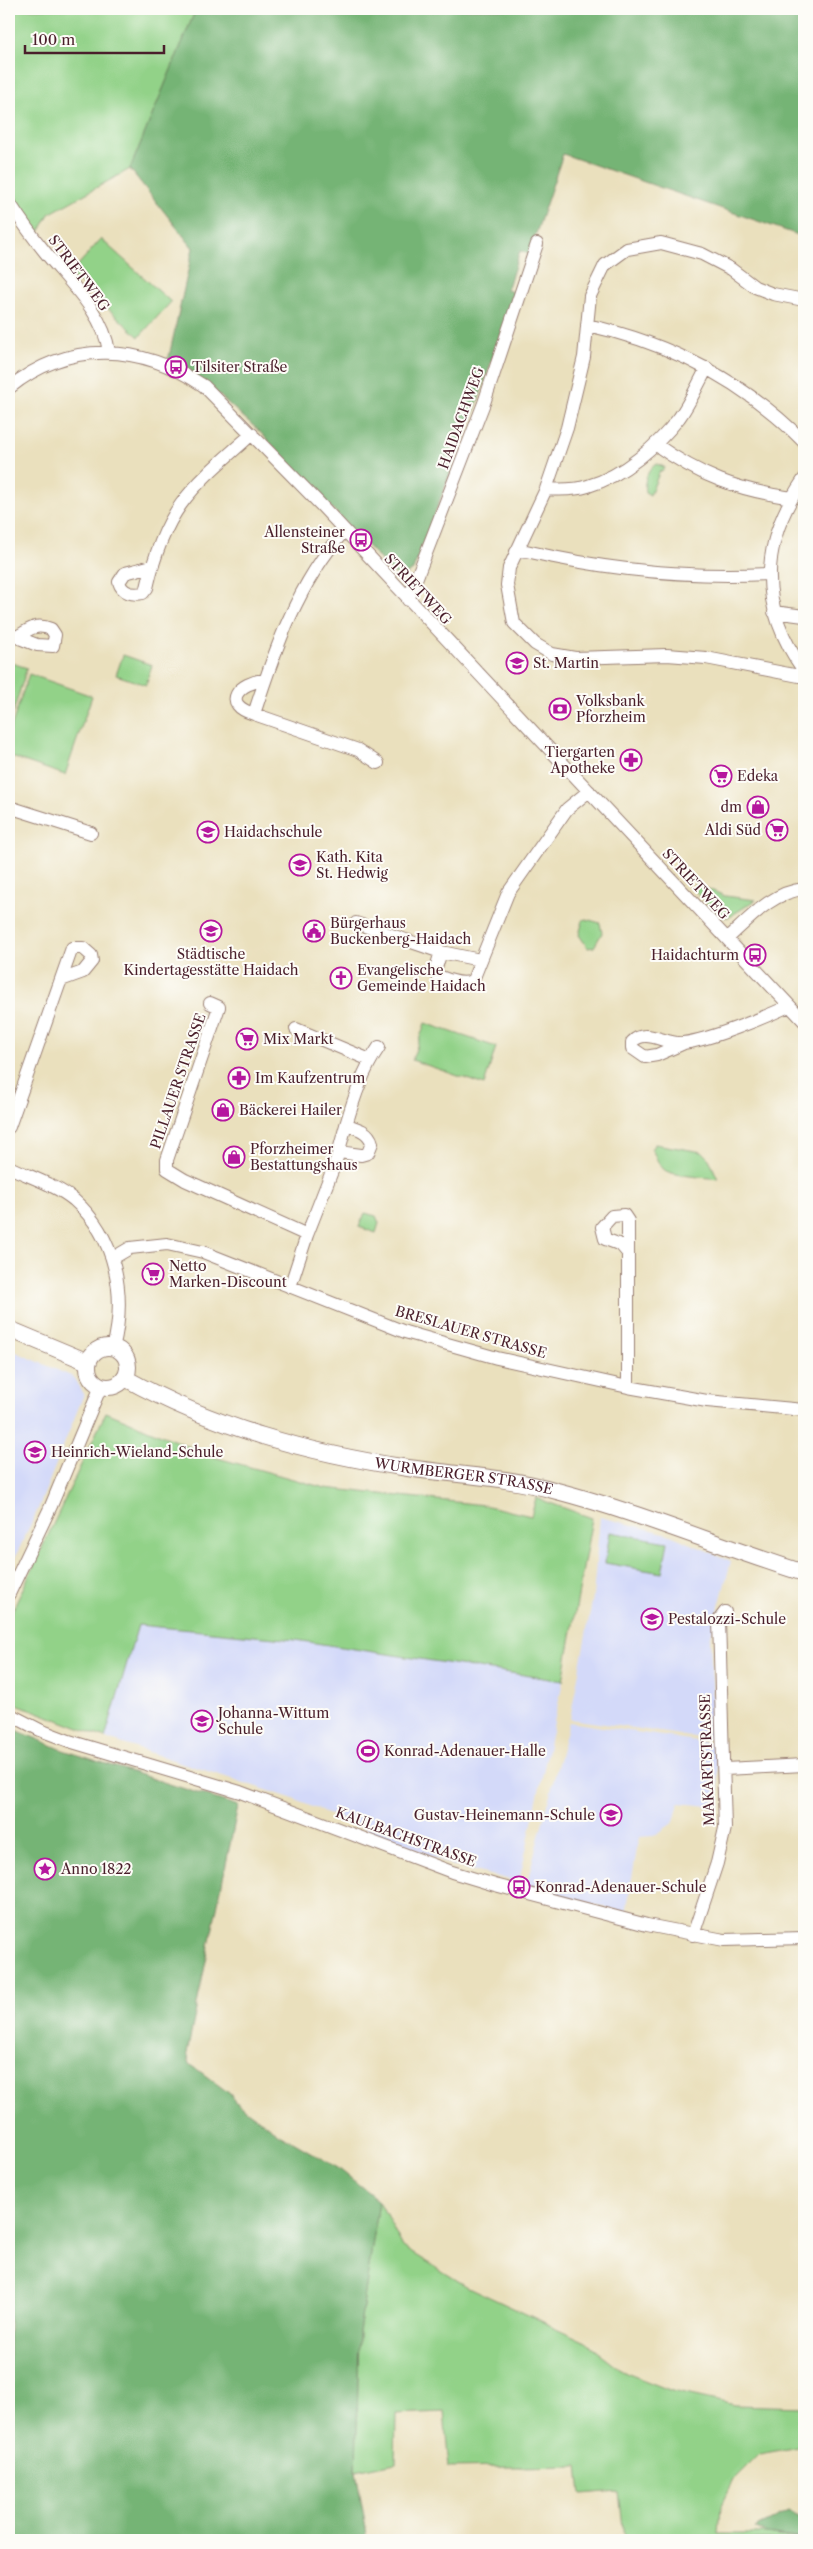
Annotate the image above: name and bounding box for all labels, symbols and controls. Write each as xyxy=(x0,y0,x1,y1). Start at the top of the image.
scale bar xyxy=(25,22,164,54)
text: 100 m xyxy=(32,30,75,49)
street label: STRIETWEG xyxy=(44,231,114,315)
bus stop icon: Tilsiter Straße xyxy=(164,355,188,379)
place label: Tilsiter Straße xyxy=(192,358,287,376)
street label: HAIDACHWEG xyxy=(434,364,488,472)
place label: Allensteiner Straße xyxy=(263,523,345,557)
bus stop icon: Allensteiner Straße xyxy=(349,528,373,552)
street label: STRIETWEG xyxy=(380,550,456,628)
school or university icon: St. Martin xyxy=(505,651,529,675)
place label: St. Martin xyxy=(533,654,599,672)
place label: Volksbank Pforzheim xyxy=(575,692,646,726)
bank icon: Volksbank Pforzheim xyxy=(548,697,572,721)
place label: Tiergarten Apotheke xyxy=(545,743,615,777)
pharmacy icon: Tiergarten Apotheke xyxy=(619,748,643,772)
supermarket icon: Edeka xyxy=(709,764,733,788)
place label: Edeka xyxy=(737,767,779,785)
shop icon: dm xyxy=(746,795,770,819)
place label: dm xyxy=(720,798,742,816)
supermarket icon: Aldi Süd xyxy=(765,818,789,842)
school or university icon: Haidachschule xyxy=(196,820,220,844)
place label: Aldi Süd xyxy=(704,821,761,839)
place label: Haidachschule xyxy=(224,823,323,841)
street label: STRIETWEG xyxy=(658,845,734,923)
place label: Kath. Kita St. Hedwig xyxy=(316,848,388,882)
school or university icon: Kath. Kita St. Hedwig xyxy=(288,853,312,877)
place label: Bürgerhaus Buckenberg-Haidach xyxy=(330,914,471,948)
school or university icon: Städtische Kindertagesstätte Haidach xyxy=(199,919,223,943)
public building icon: Bürgerhaus Buckenberg-Haidach xyxy=(302,919,326,943)
bus stop icon: Haidachturm xyxy=(743,943,767,967)
place label: Städtische Kindertagesstätte Haidach xyxy=(123,945,299,979)
place label: Haidachturm xyxy=(651,946,739,964)
place label: Evangelische Gemeinde Haidach xyxy=(357,961,486,995)
church icon: Evangelische Gemeinde Haidach xyxy=(329,966,353,990)
street label: PILLAUER STRASSE xyxy=(146,1011,210,1151)
supermarket icon: Mix Markt xyxy=(235,1027,259,1051)
place label: Mix Markt xyxy=(263,1030,333,1048)
pharmacy icon: Im Kaufzentrum xyxy=(227,1066,251,1090)
place label: Im Kaufzentrum xyxy=(255,1069,365,1087)
shop icon: Bäckerei Hailer xyxy=(211,1098,235,1122)
place label: Bäckerei Hailer xyxy=(239,1101,342,1119)
place label: Pforzheimer Bestattungshaus xyxy=(250,1140,358,1174)
shop icon: Pforzheimer Bestattungshaus xyxy=(222,1145,246,1169)
place label: Netto Marken-Discount xyxy=(169,1257,287,1291)
supermarket icon: Netto Marken-Discount xyxy=(141,1262,165,1286)
street label: BRESLAUER STRASSE xyxy=(393,1302,549,1362)
school or university icon: Heinrich-Wieland-Schule xyxy=(23,1440,47,1464)
place label: Heinrich-Wieland-Schule xyxy=(51,1443,223,1461)
street label: WURMBERGER STRASSE xyxy=(372,1454,555,1499)
school or university icon: Pestalozzi-Schule xyxy=(640,1607,664,1631)
place label: Pestalozzi-Schule xyxy=(668,1610,786,1628)
street label: MAKARTSTRASSE xyxy=(696,1694,718,1826)
place label: Johanna-Wittum Schule xyxy=(216,1704,329,1738)
school or university icon: Johanna-Wittum Schule xyxy=(190,1709,214,1733)
sports icon: Konrad-Adenauer-Halle xyxy=(356,1739,380,1763)
place label: Konrad-Adenauer-Halle xyxy=(384,1742,546,1760)
street label: KAULBACHSTRASSE xyxy=(333,1803,479,1871)
school or university icon: Gustav-Heinemann-Schule xyxy=(599,1803,623,1827)
place label: Gustav-Heinemann-Schule xyxy=(414,1806,595,1824)
place icon: Anno 1822 xyxy=(33,1857,57,1881)
place label: Anno 1822 xyxy=(60,1860,132,1878)
bus stop icon: Konrad-Adenauer-Schule xyxy=(507,1875,531,1899)
place label: Konrad-Adenauer-Schule xyxy=(535,1878,707,1896)

